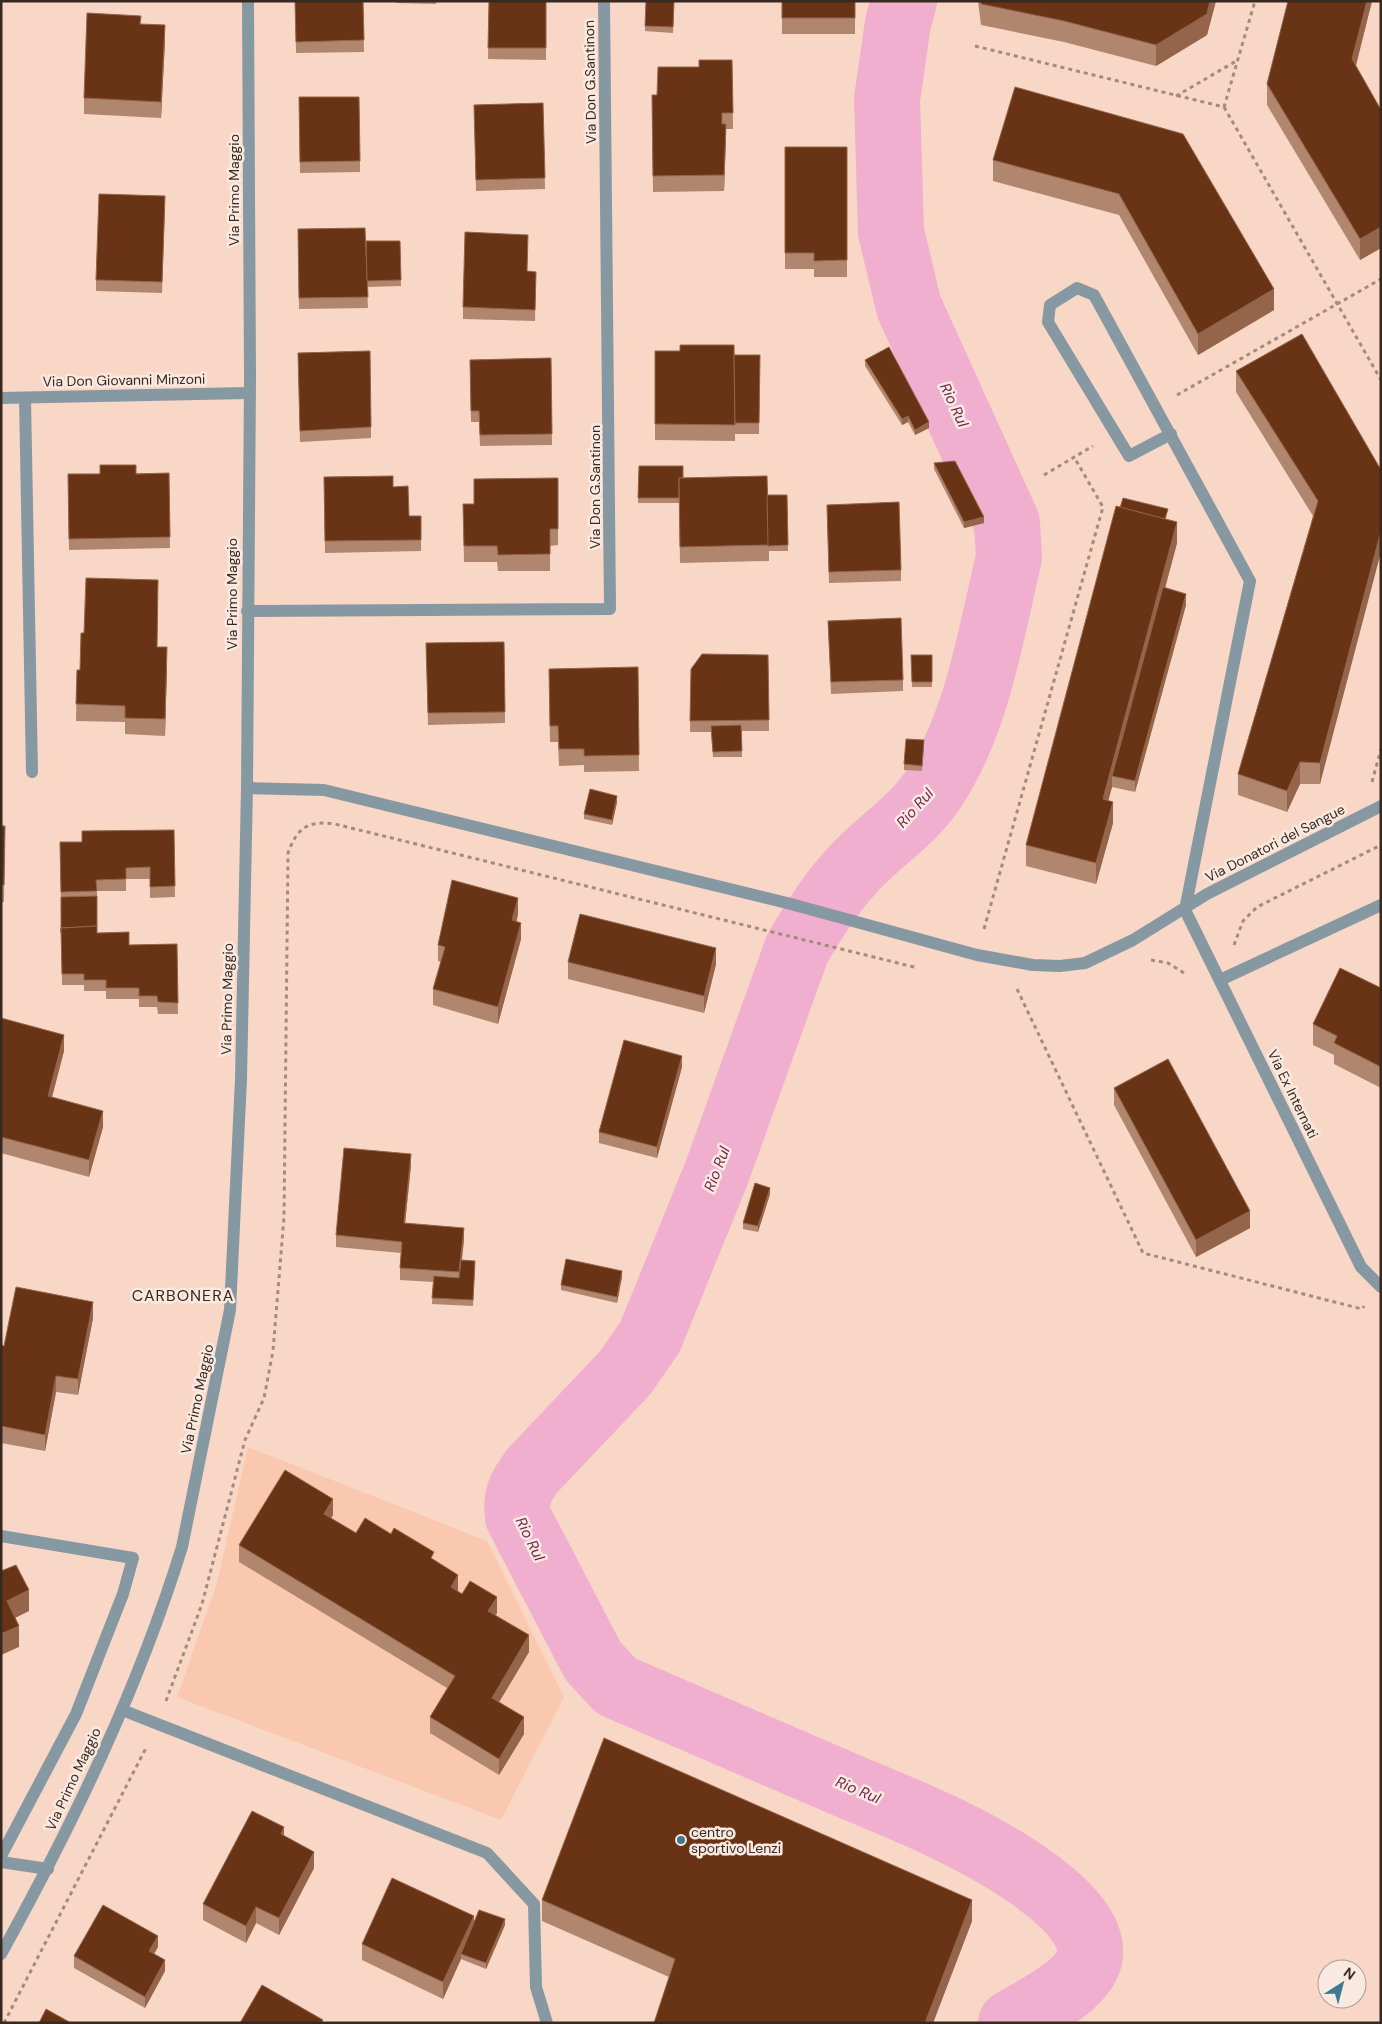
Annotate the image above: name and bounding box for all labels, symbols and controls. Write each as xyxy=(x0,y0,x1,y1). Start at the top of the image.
street label: Via Don G.Santinon xyxy=(580,20,600,144)
street label: Via Primo Maggio xyxy=(225,134,243,246)
street label: Via Don Giovanni Minzoni xyxy=(42,370,206,390)
water label: Rio Rul xyxy=(935,380,973,431)
street label: Via Don G.Santinon xyxy=(586,425,604,549)
street label: Via Primo Maggio xyxy=(223,538,241,650)
water label: Rio Rul xyxy=(892,784,938,832)
street label: Via Donatori del Sangue xyxy=(1202,800,1348,886)
street label: Via Primo Maggio xyxy=(217,943,237,1055)
street label: Via Ex Internati xyxy=(1264,1047,1322,1141)
water label: Rio Rul xyxy=(699,1143,735,1194)
district label: CARBONERA xyxy=(132,1285,234,1306)
street label: Via Primo Maggio xyxy=(177,1342,217,1456)
water label: Rio Rul xyxy=(511,1514,549,1565)
street label: Via Primo Maggio xyxy=(41,1724,105,1834)
water label: Rio Rul xyxy=(833,1772,884,1809)
place label: centro sportivo Lenzi xyxy=(691,1823,781,1857)
marker: centro sportivo Lenzi xyxy=(675,1834,687,1846)
north arrow xyxy=(1317,1959,1367,2009)
text: N xyxy=(1340,1963,1359,1984)

